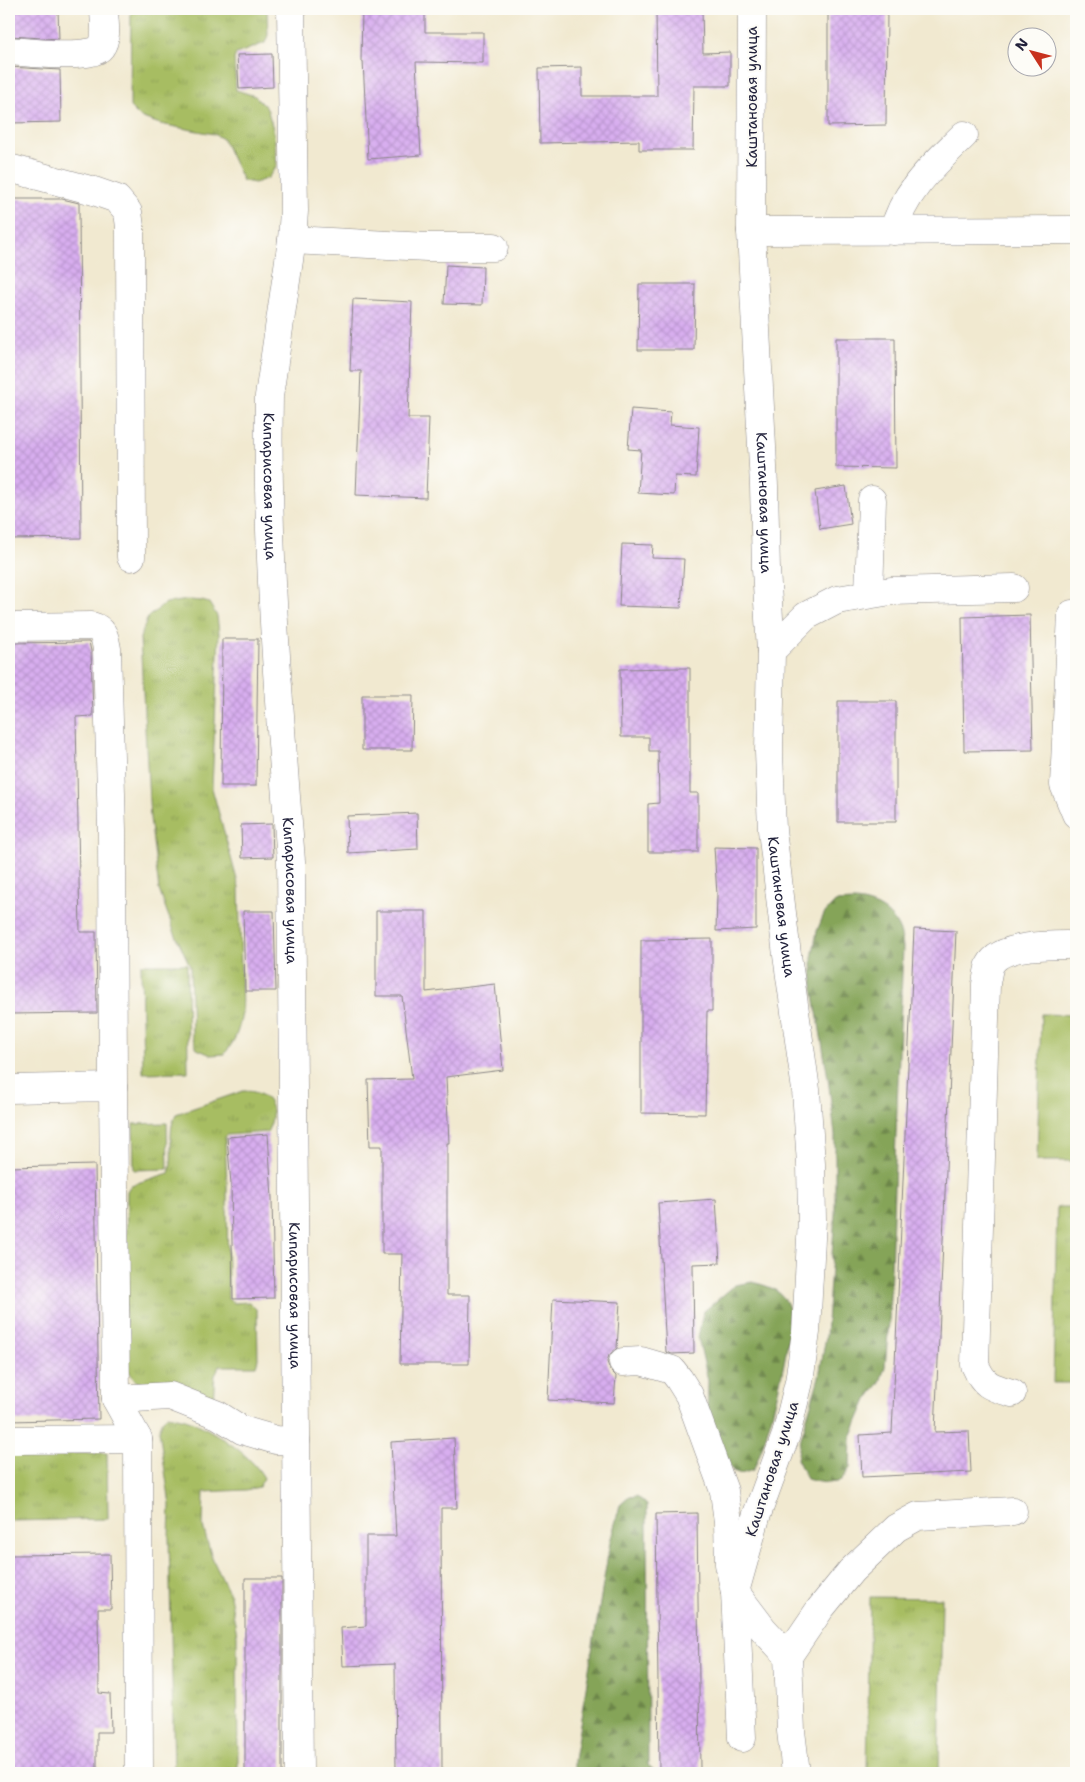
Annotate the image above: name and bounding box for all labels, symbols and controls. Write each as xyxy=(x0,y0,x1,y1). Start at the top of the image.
street label: Каштановая улица xyxy=(742,26,762,168)
north arrow xyxy=(1008,28,1058,78)
text: N xyxy=(1011,35,1032,54)
street label: Кипарисовая улица xyxy=(259,412,281,561)
street label: Каштановая улица xyxy=(751,431,776,574)
street label: Кипарисовая улица xyxy=(278,816,302,965)
street label: Каштановая улица xyxy=(763,835,800,979)
street label: Кипарисовая улица xyxy=(284,1222,305,1370)
street label: Каштановая улица xyxy=(741,1398,804,1539)

